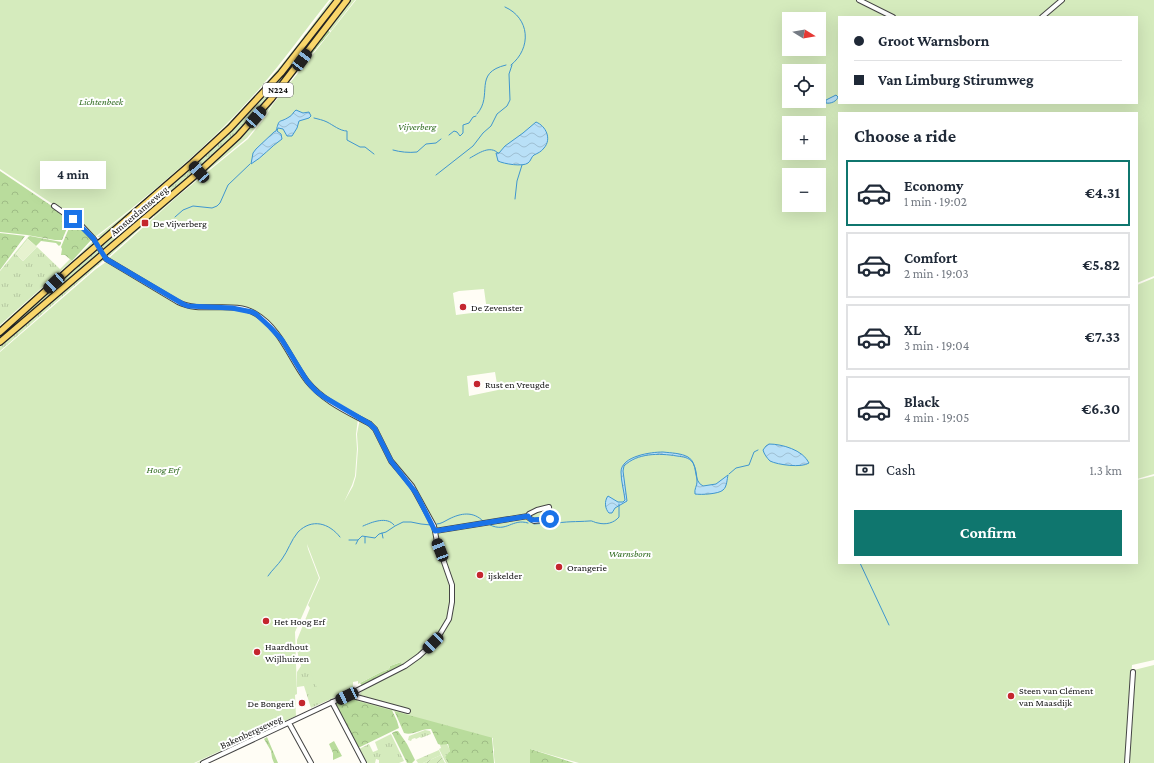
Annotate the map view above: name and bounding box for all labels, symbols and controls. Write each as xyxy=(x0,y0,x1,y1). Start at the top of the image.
north arrow xyxy=(782,12,826,56)
map controls xyxy=(782,12,826,212)
text: Groot Warnsborn xyxy=(878,33,989,49)
car xyxy=(290,47,314,73)
button: locate xyxy=(782,64,826,108)
text: Van Limburg Stirumweg xyxy=(878,72,1034,88)
road number: N224 xyxy=(263,83,293,97)
park label: Lichtenbeek xyxy=(79,96,124,107)
car xyxy=(244,104,268,130)
button: + xyxy=(782,116,826,160)
park label: Vijverberg xyxy=(398,121,437,133)
text: Choose a ride xyxy=(854,126,956,146)
car xyxy=(187,159,211,185)
callout: 4 min xyxy=(40,161,106,189)
text: 4 min xyxy=(57,167,89,182)
button: − xyxy=(782,168,826,212)
icon: car xyxy=(856,175,892,211)
text: Economy xyxy=(904,178,963,194)
street label: Amsterdamseweg xyxy=(108,184,170,238)
text: €4.31 xyxy=(1085,185,1120,201)
text: 1 min · 19:02 xyxy=(904,194,967,209)
route end xyxy=(64,210,82,228)
marker: De Vijverberg xyxy=(140,218,150,228)
place label: De Vijverberg xyxy=(153,218,207,230)
icon: car xyxy=(856,247,892,283)
text: Comfort xyxy=(904,250,958,266)
text: €5.82 xyxy=(1082,257,1120,273)
text: 2 min · 19:03 xyxy=(904,266,969,281)
car xyxy=(41,270,67,296)
marker: De Zevenster xyxy=(458,302,468,312)
place label: De Zevenster xyxy=(471,302,523,313)
icon: car xyxy=(856,319,892,355)
text: XL xyxy=(904,322,921,338)
text: €7.33 xyxy=(1085,329,1120,345)
text: 3 min · 19:04 xyxy=(904,338,969,353)
marker: Rust en Vreugde xyxy=(472,379,482,389)
place label: Rust en Vreugde xyxy=(485,379,550,390)
icon: car xyxy=(856,391,892,427)
text: Black xyxy=(904,394,939,410)
text: €6.30 xyxy=(1082,401,1120,417)
text: 4 min · 19:05 xyxy=(904,410,969,425)
icon: cash xyxy=(854,459,876,481)
text: Cash xyxy=(886,462,916,478)
text: 1.3 km xyxy=(1089,463,1122,478)
park label: Hoog Erf xyxy=(147,464,181,475)
route start xyxy=(541,510,559,528)
button: Confirm xyxy=(854,510,1122,556)
car xyxy=(430,537,450,563)
park label: Warnsborn xyxy=(609,548,651,559)
marker: Orangerie xyxy=(554,562,564,572)
place label: Orangerie xyxy=(567,562,607,573)
marker: ijskelder xyxy=(475,570,485,580)
place label: ijskelder xyxy=(488,570,522,582)
marker: Het Hoog Erf xyxy=(261,616,271,626)
place label: Het Hoog Erf xyxy=(274,616,326,627)
car xyxy=(420,630,446,656)
place label: Haardhout Wijlhuizen xyxy=(265,641,310,665)
marker: Haardhout Wijlhuizen xyxy=(252,647,262,657)
car xyxy=(334,685,360,707)
place label: Steen van Clément van Maasdijk xyxy=(1018,685,1094,709)
marker: Steen van Clément van Maasdijk xyxy=(1006,691,1016,701)
place label: De Bongerd xyxy=(247,698,295,709)
marker: De Bongerd xyxy=(297,698,307,708)
street label: Bakenbergseweg xyxy=(218,713,284,751)

